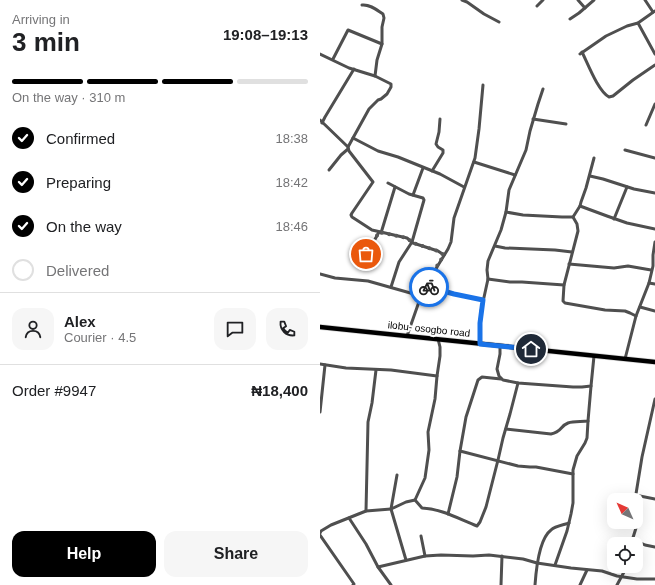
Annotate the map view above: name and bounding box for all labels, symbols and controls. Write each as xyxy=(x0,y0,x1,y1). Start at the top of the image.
text: Arriving in xyxy=(12,12,70,27)
text: 19:08–19:13 xyxy=(223,26,308,43)
text: 3 min xyxy=(12,27,80,57)
text: On the way · 310 m xyxy=(12,90,125,105)
icon: check xyxy=(12,127,34,149)
text: Confirmed xyxy=(46,130,115,147)
text: 18:38 xyxy=(275,131,308,146)
icon: check xyxy=(12,171,34,193)
text: Preparing xyxy=(46,174,111,191)
text: 18:42 xyxy=(275,175,308,190)
icon: check xyxy=(12,215,34,237)
text: On the way xyxy=(46,218,122,235)
text: 18:46 xyxy=(275,219,308,234)
pin xyxy=(349,237,383,271)
icon: bag xyxy=(355,243,377,265)
text: Delivered xyxy=(46,262,109,279)
courier xyxy=(409,267,449,307)
icon: bike xyxy=(418,276,440,298)
button: person xyxy=(12,308,54,350)
button: chat xyxy=(214,308,256,350)
button: phone xyxy=(266,308,308,350)
text: Alex xyxy=(64,313,96,330)
street label: ilobu- osogbo road xyxy=(387,319,471,339)
text: Courier · 4.5 xyxy=(64,330,136,345)
pin xyxy=(514,332,548,366)
icon: home xyxy=(520,338,542,360)
text: Order #9947 xyxy=(12,382,96,399)
text: ₦18,400 xyxy=(251,382,308,399)
north arrow xyxy=(607,493,643,529)
map controls xyxy=(607,493,643,573)
button: Help xyxy=(12,531,156,577)
button: Share xyxy=(164,531,308,577)
button: locate xyxy=(607,537,643,573)

